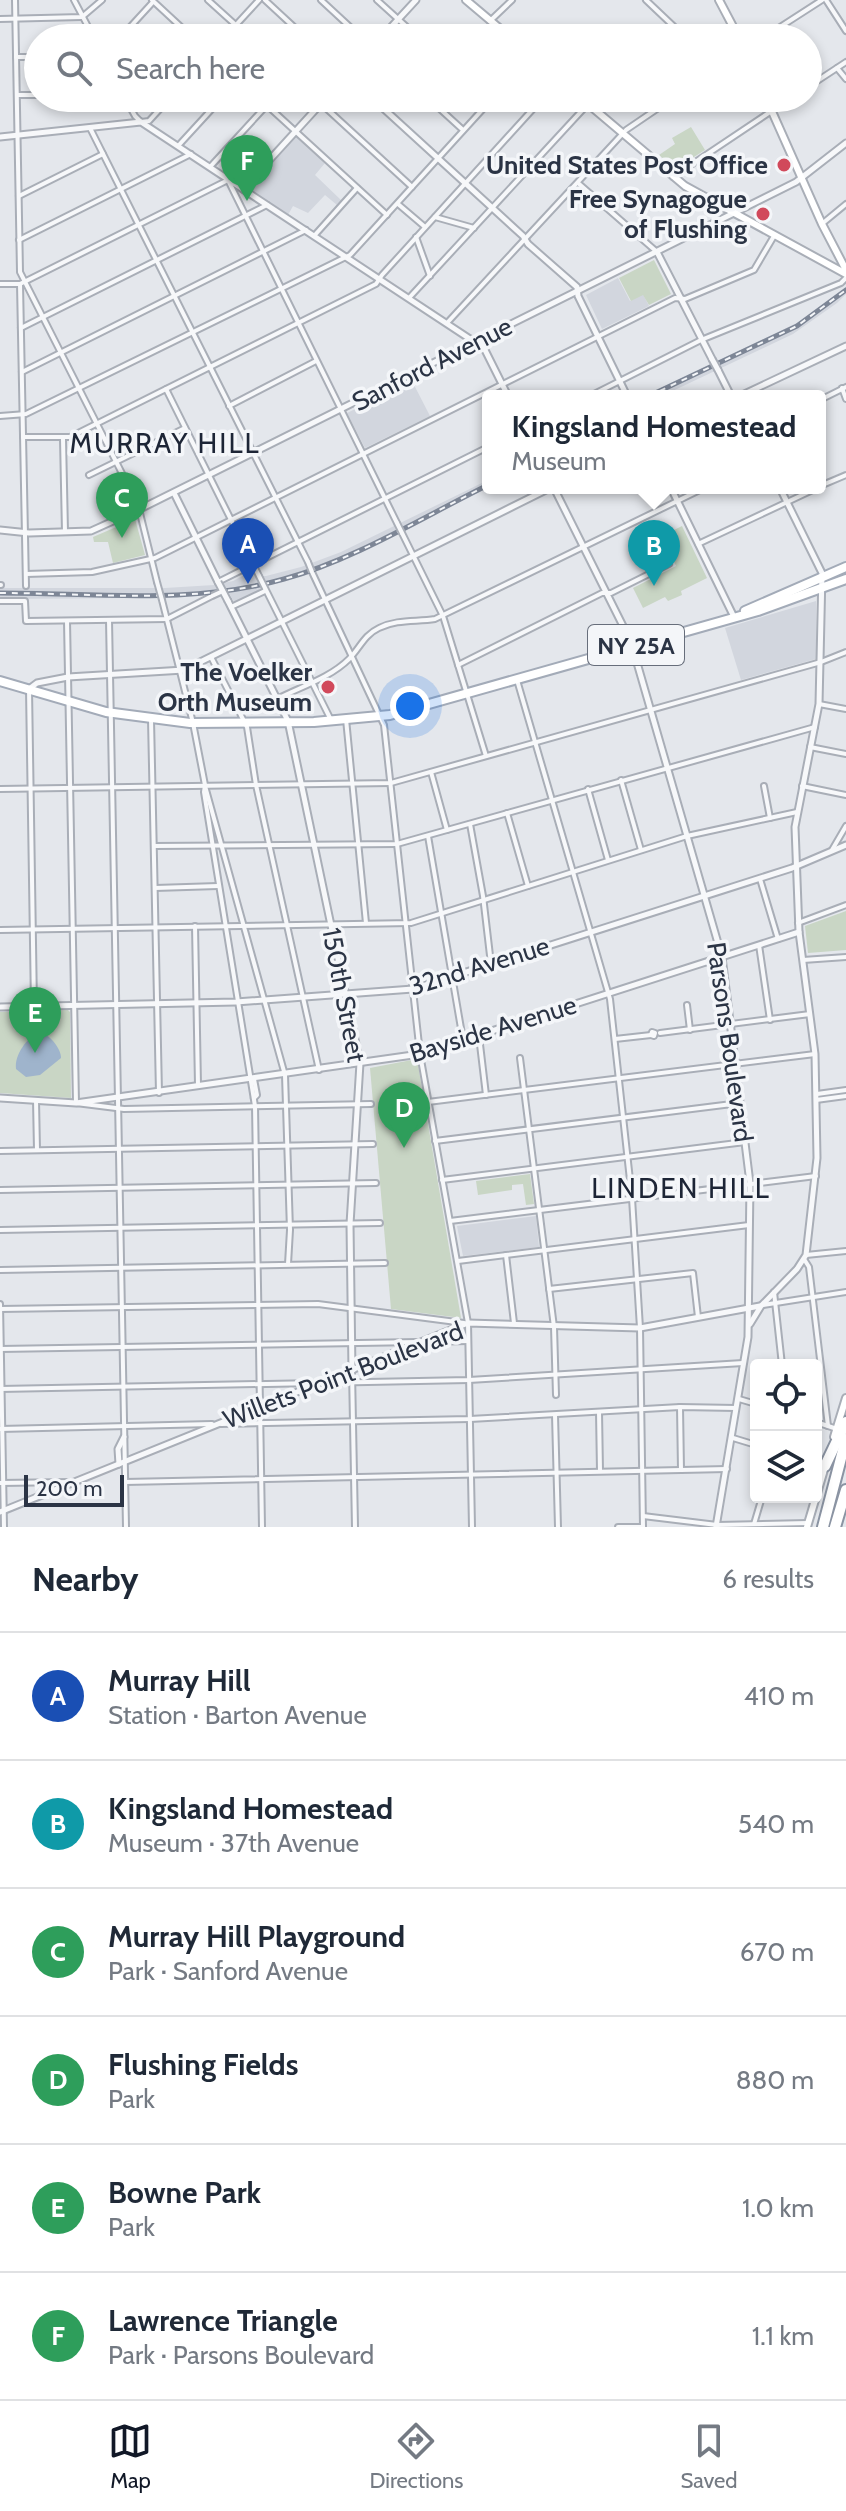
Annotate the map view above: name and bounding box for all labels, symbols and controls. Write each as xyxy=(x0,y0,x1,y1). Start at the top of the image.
search box xyxy=(24,24,822,112)
icon: search xyxy=(52,46,96,90)
text: Search here xyxy=(116,50,265,87)
pin: F xyxy=(221,135,273,201)
place label: United States Post Office xyxy=(486,149,768,181)
marker: United States Post Office xyxy=(775,156,793,174)
place label: Free Synagogue of Flushing xyxy=(569,183,747,245)
marker: Free Synagogue of Flushing xyxy=(754,205,772,223)
street label: Sanford Avenue xyxy=(347,310,517,418)
popup xyxy=(482,390,826,494)
text: Kingsland Homestead xyxy=(511,408,797,445)
district label: MURRAY HILL xyxy=(69,426,261,460)
text: Museum xyxy=(511,445,606,477)
pin: C xyxy=(96,472,148,538)
pin: A xyxy=(222,518,274,584)
pin: B xyxy=(628,520,680,586)
road number: NY 25A xyxy=(588,625,684,665)
place label: The Voelker Orth Museum xyxy=(158,656,312,718)
marker: The Voelker Orth Museum xyxy=(319,678,337,696)
your location xyxy=(390,686,430,726)
street label: 150th Street xyxy=(315,925,373,1065)
street label: 32nd Avenue xyxy=(405,930,553,1002)
street label: Parsons Boulevard xyxy=(700,940,760,1144)
pin: E xyxy=(9,987,61,1053)
street label: Bayside Avenue xyxy=(406,988,580,1070)
pin: D xyxy=(378,1082,430,1148)
district label: LINDEN HILL xyxy=(591,1171,771,1205)
street label: Willets Point Boulevard xyxy=(219,1315,467,1435)
map controls xyxy=(750,1359,822,1503)
button: locate xyxy=(750,1359,822,1431)
button: layers xyxy=(750,1431,822,1503)
scale bar xyxy=(24,1471,124,1507)
text: 200 m xyxy=(36,1475,102,1502)
text: Nearby xyxy=(32,1558,139,1600)
text: 6 results xyxy=(722,1563,814,1595)
text: Murray Hill xyxy=(108,1662,251,1699)
text: A xyxy=(50,1680,66,1712)
text: 410 m xyxy=(744,1680,814,1712)
text: Station · Barton Avenue xyxy=(108,1699,367,1731)
text: Kingsland Homestead xyxy=(108,1790,393,1827)
text: B xyxy=(50,1808,66,1840)
text: 540 m xyxy=(738,1808,814,1840)
text: Museum · 37th Avenue xyxy=(108,1827,359,1859)
text: Murray Hill Playground xyxy=(108,1918,405,1955)
text: C xyxy=(50,1936,66,1968)
text: 670 m xyxy=(740,1936,814,1968)
text: Park · Sanford Avenue xyxy=(108,1955,348,1987)
text: Flushing Fields xyxy=(108,2046,298,2083)
text: D xyxy=(49,2064,67,2096)
text: 880 m xyxy=(736,2064,814,2096)
text: Park xyxy=(108,2083,155,2115)
text: Bowne Park xyxy=(108,2174,261,2211)
text: E xyxy=(51,2192,65,2224)
text: 1.0 km xyxy=(742,2192,814,2224)
text: Park xyxy=(108,2211,155,2243)
text: Lawrence Triangle xyxy=(108,2302,338,2339)
text: F xyxy=(51,2320,65,2352)
text: 1.1 km xyxy=(752,2320,814,2352)
text: Park · Parsons Boulevard xyxy=(108,2339,374,2371)
tab: Map xyxy=(108,2419,152,2494)
tab: Directions xyxy=(369,2419,463,2494)
tab: Saved xyxy=(680,2419,738,2494)

